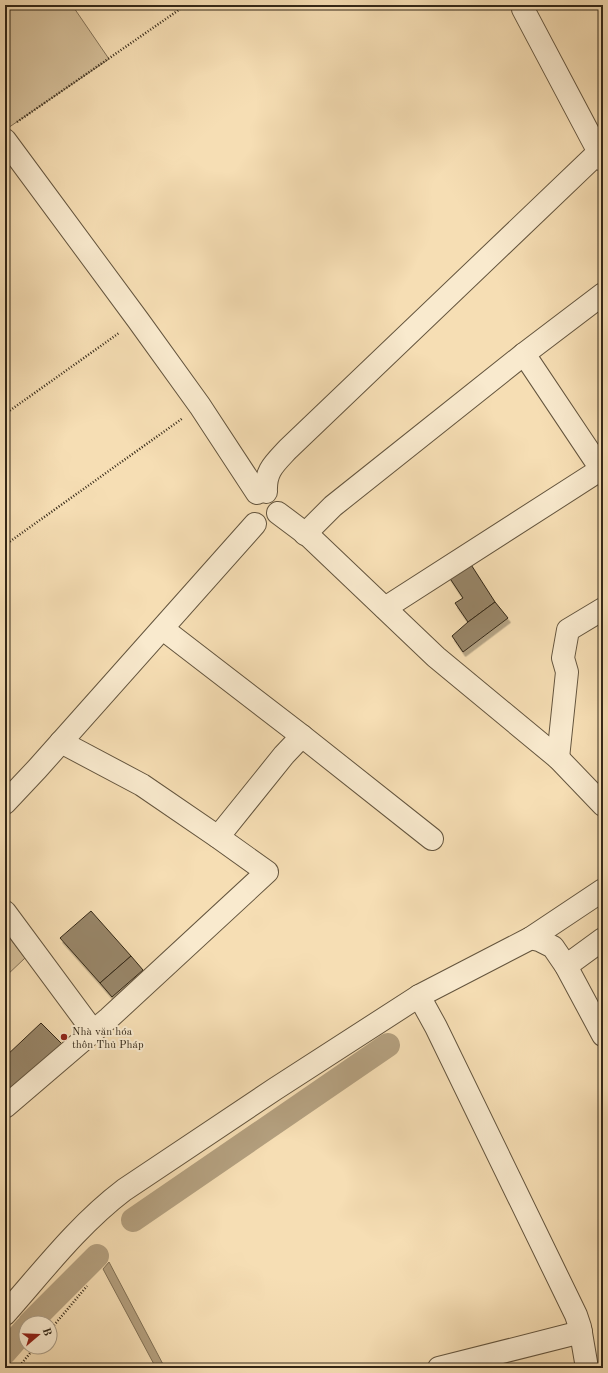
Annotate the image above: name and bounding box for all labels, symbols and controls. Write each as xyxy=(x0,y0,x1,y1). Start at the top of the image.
place label: Nhà văn hóa thôn Thủ Pháp xyxy=(72,1027,144,1051)
marker: Nhà văn hóa thôn Thủ Pháp xyxy=(59,1032,69,1042)
north arrow xyxy=(18,1315,58,1355)
text: B xyxy=(40,1327,53,1338)

